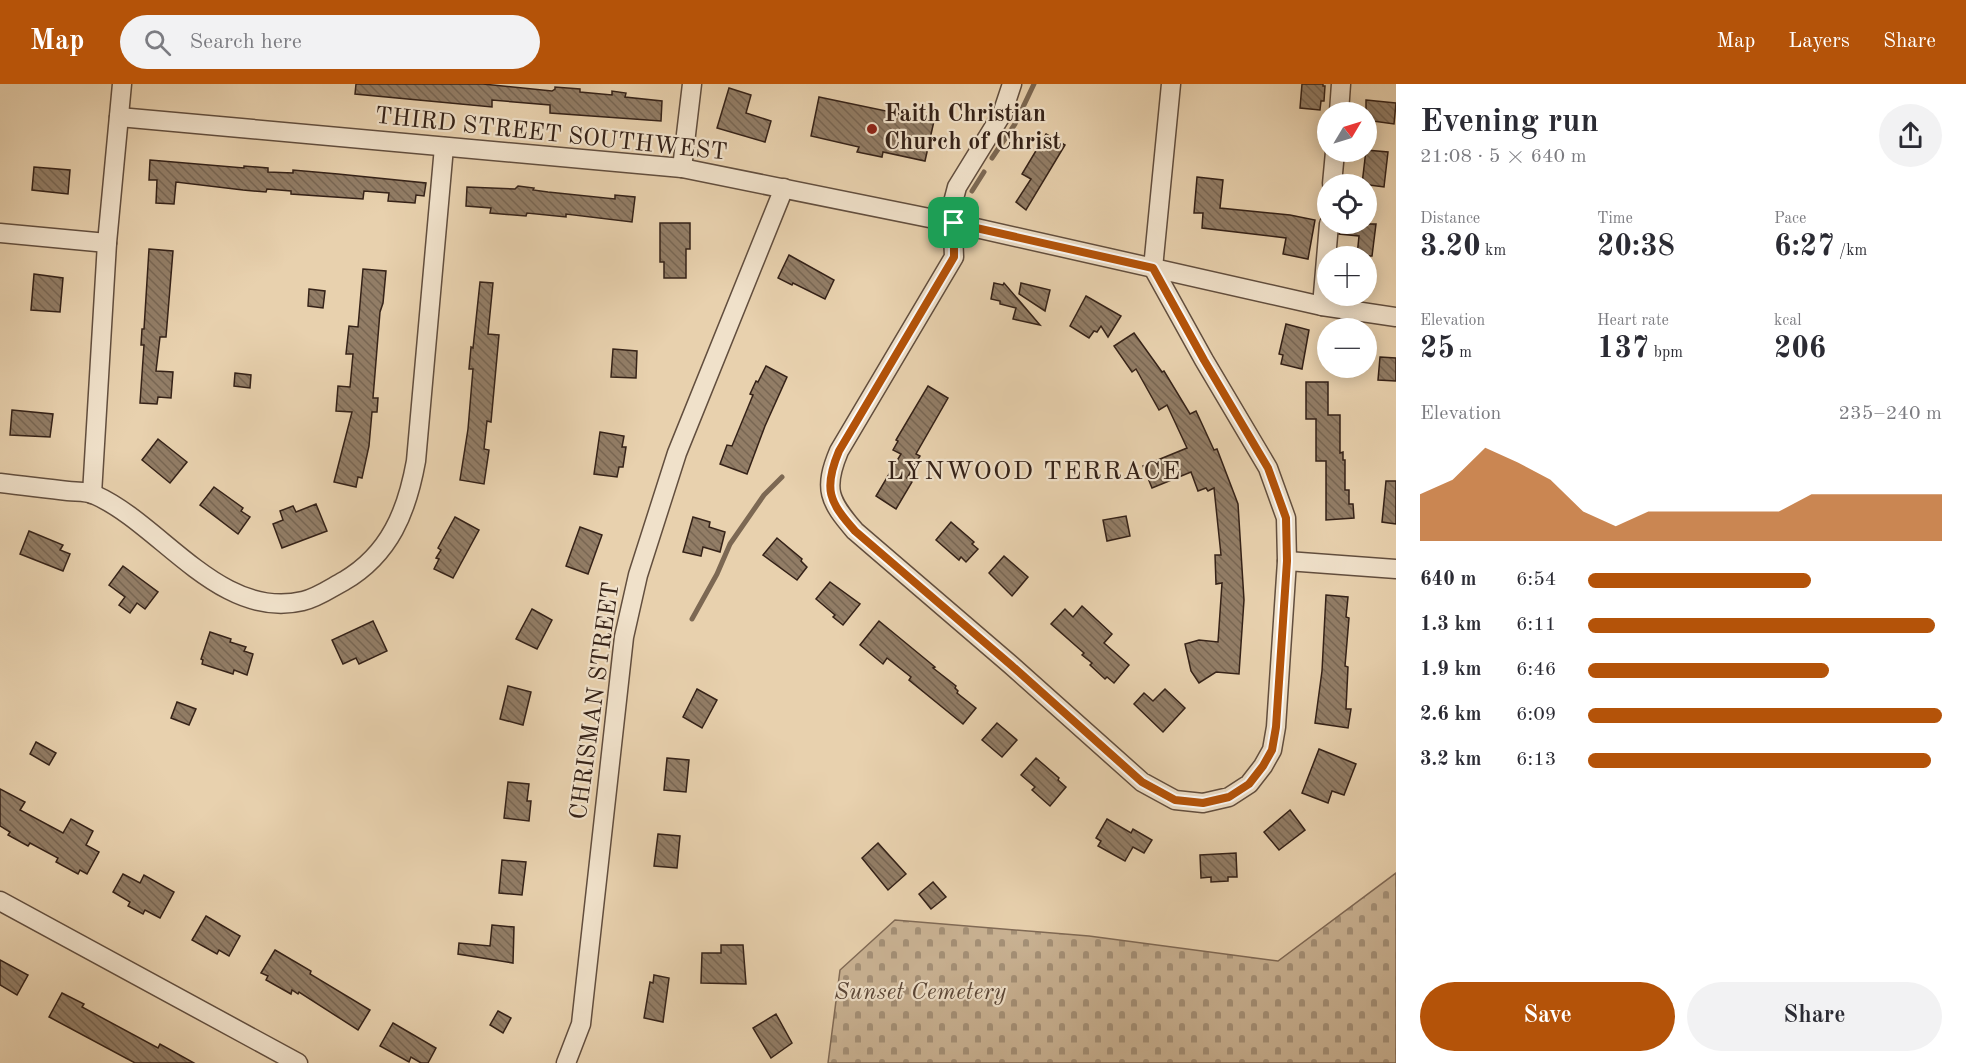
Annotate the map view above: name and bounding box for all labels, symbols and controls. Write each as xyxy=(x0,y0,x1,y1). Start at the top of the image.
search box xyxy=(120,15,540,69)
icon: search xyxy=(141,26,174,59)
text: Map xyxy=(30,28,84,56)
text: Search here xyxy=(189,31,302,53)
text: Map xyxy=(1716,31,1755,52)
text: Layers xyxy=(1788,31,1850,52)
text: Share xyxy=(1883,31,1936,52)
north arrow xyxy=(1317,102,1377,162)
map controls xyxy=(1317,102,1377,378)
place label: Faith Christian Church of Christ xyxy=(884,103,1062,155)
button: share xyxy=(1879,104,1942,167)
street label: THIRD STREET SOUTHWEST xyxy=(374,105,728,165)
text: Evening run xyxy=(1420,106,1599,139)
marker: Faith Christian Church of Christ xyxy=(865,122,879,136)
text: 21:08 · 5 × 640 m xyxy=(1420,147,1587,167)
button: locate xyxy=(1317,174,1377,234)
pin xyxy=(928,197,979,248)
icon: arrive xyxy=(937,206,970,239)
text: Distance xyxy=(1420,211,1480,227)
text: Time xyxy=(1597,211,1633,227)
text: Pace xyxy=(1774,211,1806,227)
text: 3.20 xyxy=(1420,232,1481,262)
text: 20:38 xyxy=(1597,232,1675,262)
text: 6:27 xyxy=(1774,232,1835,262)
text: km xyxy=(1481,243,1506,259)
text: /km xyxy=(1835,243,1867,259)
button: + xyxy=(1317,246,1377,306)
text: Elevation xyxy=(1420,313,1485,329)
text: Heart rate xyxy=(1597,313,1669,329)
text: kcal xyxy=(1774,313,1802,329)
button: − xyxy=(1317,318,1377,378)
text: 25 xyxy=(1420,334,1455,364)
text: 137 xyxy=(1597,334,1649,364)
text: 206 xyxy=(1774,334,1826,364)
text: m xyxy=(1455,345,1472,361)
text: bpm xyxy=(1649,345,1683,361)
text: Elevation xyxy=(1420,404,1501,424)
text: 235–240 m xyxy=(1839,404,1942,424)
district label: LYNWOOD TERRACE xyxy=(886,459,1182,485)
text: 640 m xyxy=(1420,570,1476,590)
text: 6:54 xyxy=(1516,570,1556,590)
street label: CHRISMAN STREET xyxy=(567,581,625,821)
text: 1.3 km xyxy=(1420,615,1482,635)
text: 6:11 xyxy=(1516,615,1556,635)
text: 1.9 km xyxy=(1420,660,1482,680)
text: 6:46 xyxy=(1516,660,1556,680)
text: 2.6 km xyxy=(1420,705,1482,725)
text: 6:09 xyxy=(1516,705,1556,725)
text: 3.2 km xyxy=(1420,750,1482,770)
text: 6:13 xyxy=(1516,750,1556,770)
park label: Sunset Cemetery xyxy=(834,981,1007,1005)
button: Save xyxy=(1420,982,1675,1051)
button: Share xyxy=(1687,982,1942,1051)

